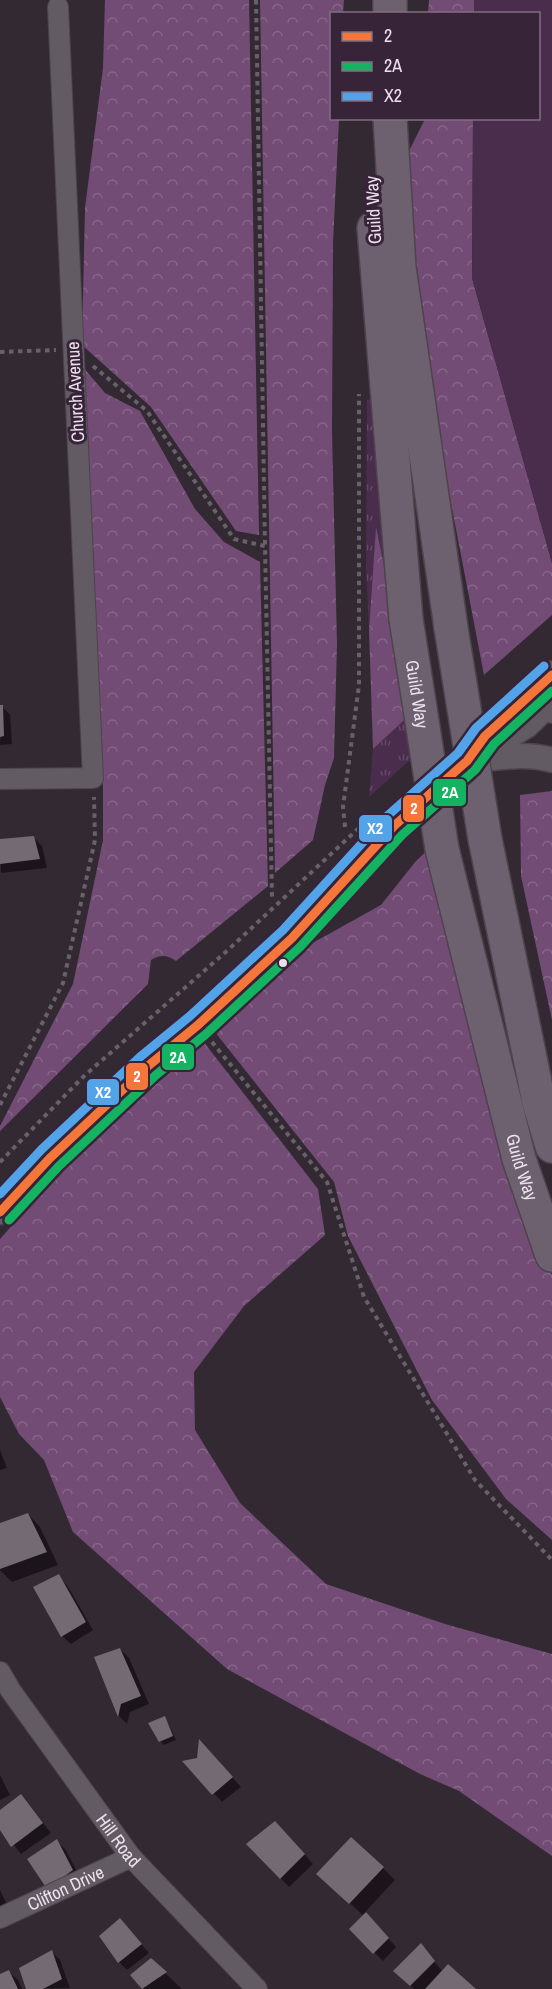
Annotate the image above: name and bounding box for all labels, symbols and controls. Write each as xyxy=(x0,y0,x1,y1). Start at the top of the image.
legend xyxy=(330,12,540,120)
text: 2 xyxy=(384,23,392,48)
text: 2A xyxy=(384,53,402,78)
text: X2 xyxy=(384,83,402,108)
street label: Guild Way xyxy=(359,175,387,245)
street label: Church Avenue xyxy=(60,341,90,443)
street label: Guild Way xyxy=(400,658,435,730)
line badge: 2A xyxy=(432,778,467,807)
text: 2A xyxy=(442,781,459,803)
line badge: 2 xyxy=(402,794,425,823)
text: 2 xyxy=(410,797,418,819)
line badge: X2 xyxy=(358,814,393,843)
text: X2 xyxy=(367,817,383,839)
unlabelled marker xyxy=(277,957,289,969)
line badge: 2A xyxy=(161,1043,195,1071)
text: 2A xyxy=(170,1046,187,1068)
line badge: 2 xyxy=(125,1062,149,1091)
text: 2 xyxy=(133,1065,141,1087)
line badge: X2 xyxy=(86,1078,120,1106)
text: X2 xyxy=(95,1081,111,1103)
street label: Guild Way xyxy=(501,1131,545,1204)
street label: Hill Road xyxy=(91,1808,147,1873)
street label: Clifton Drive xyxy=(23,1859,108,1916)

